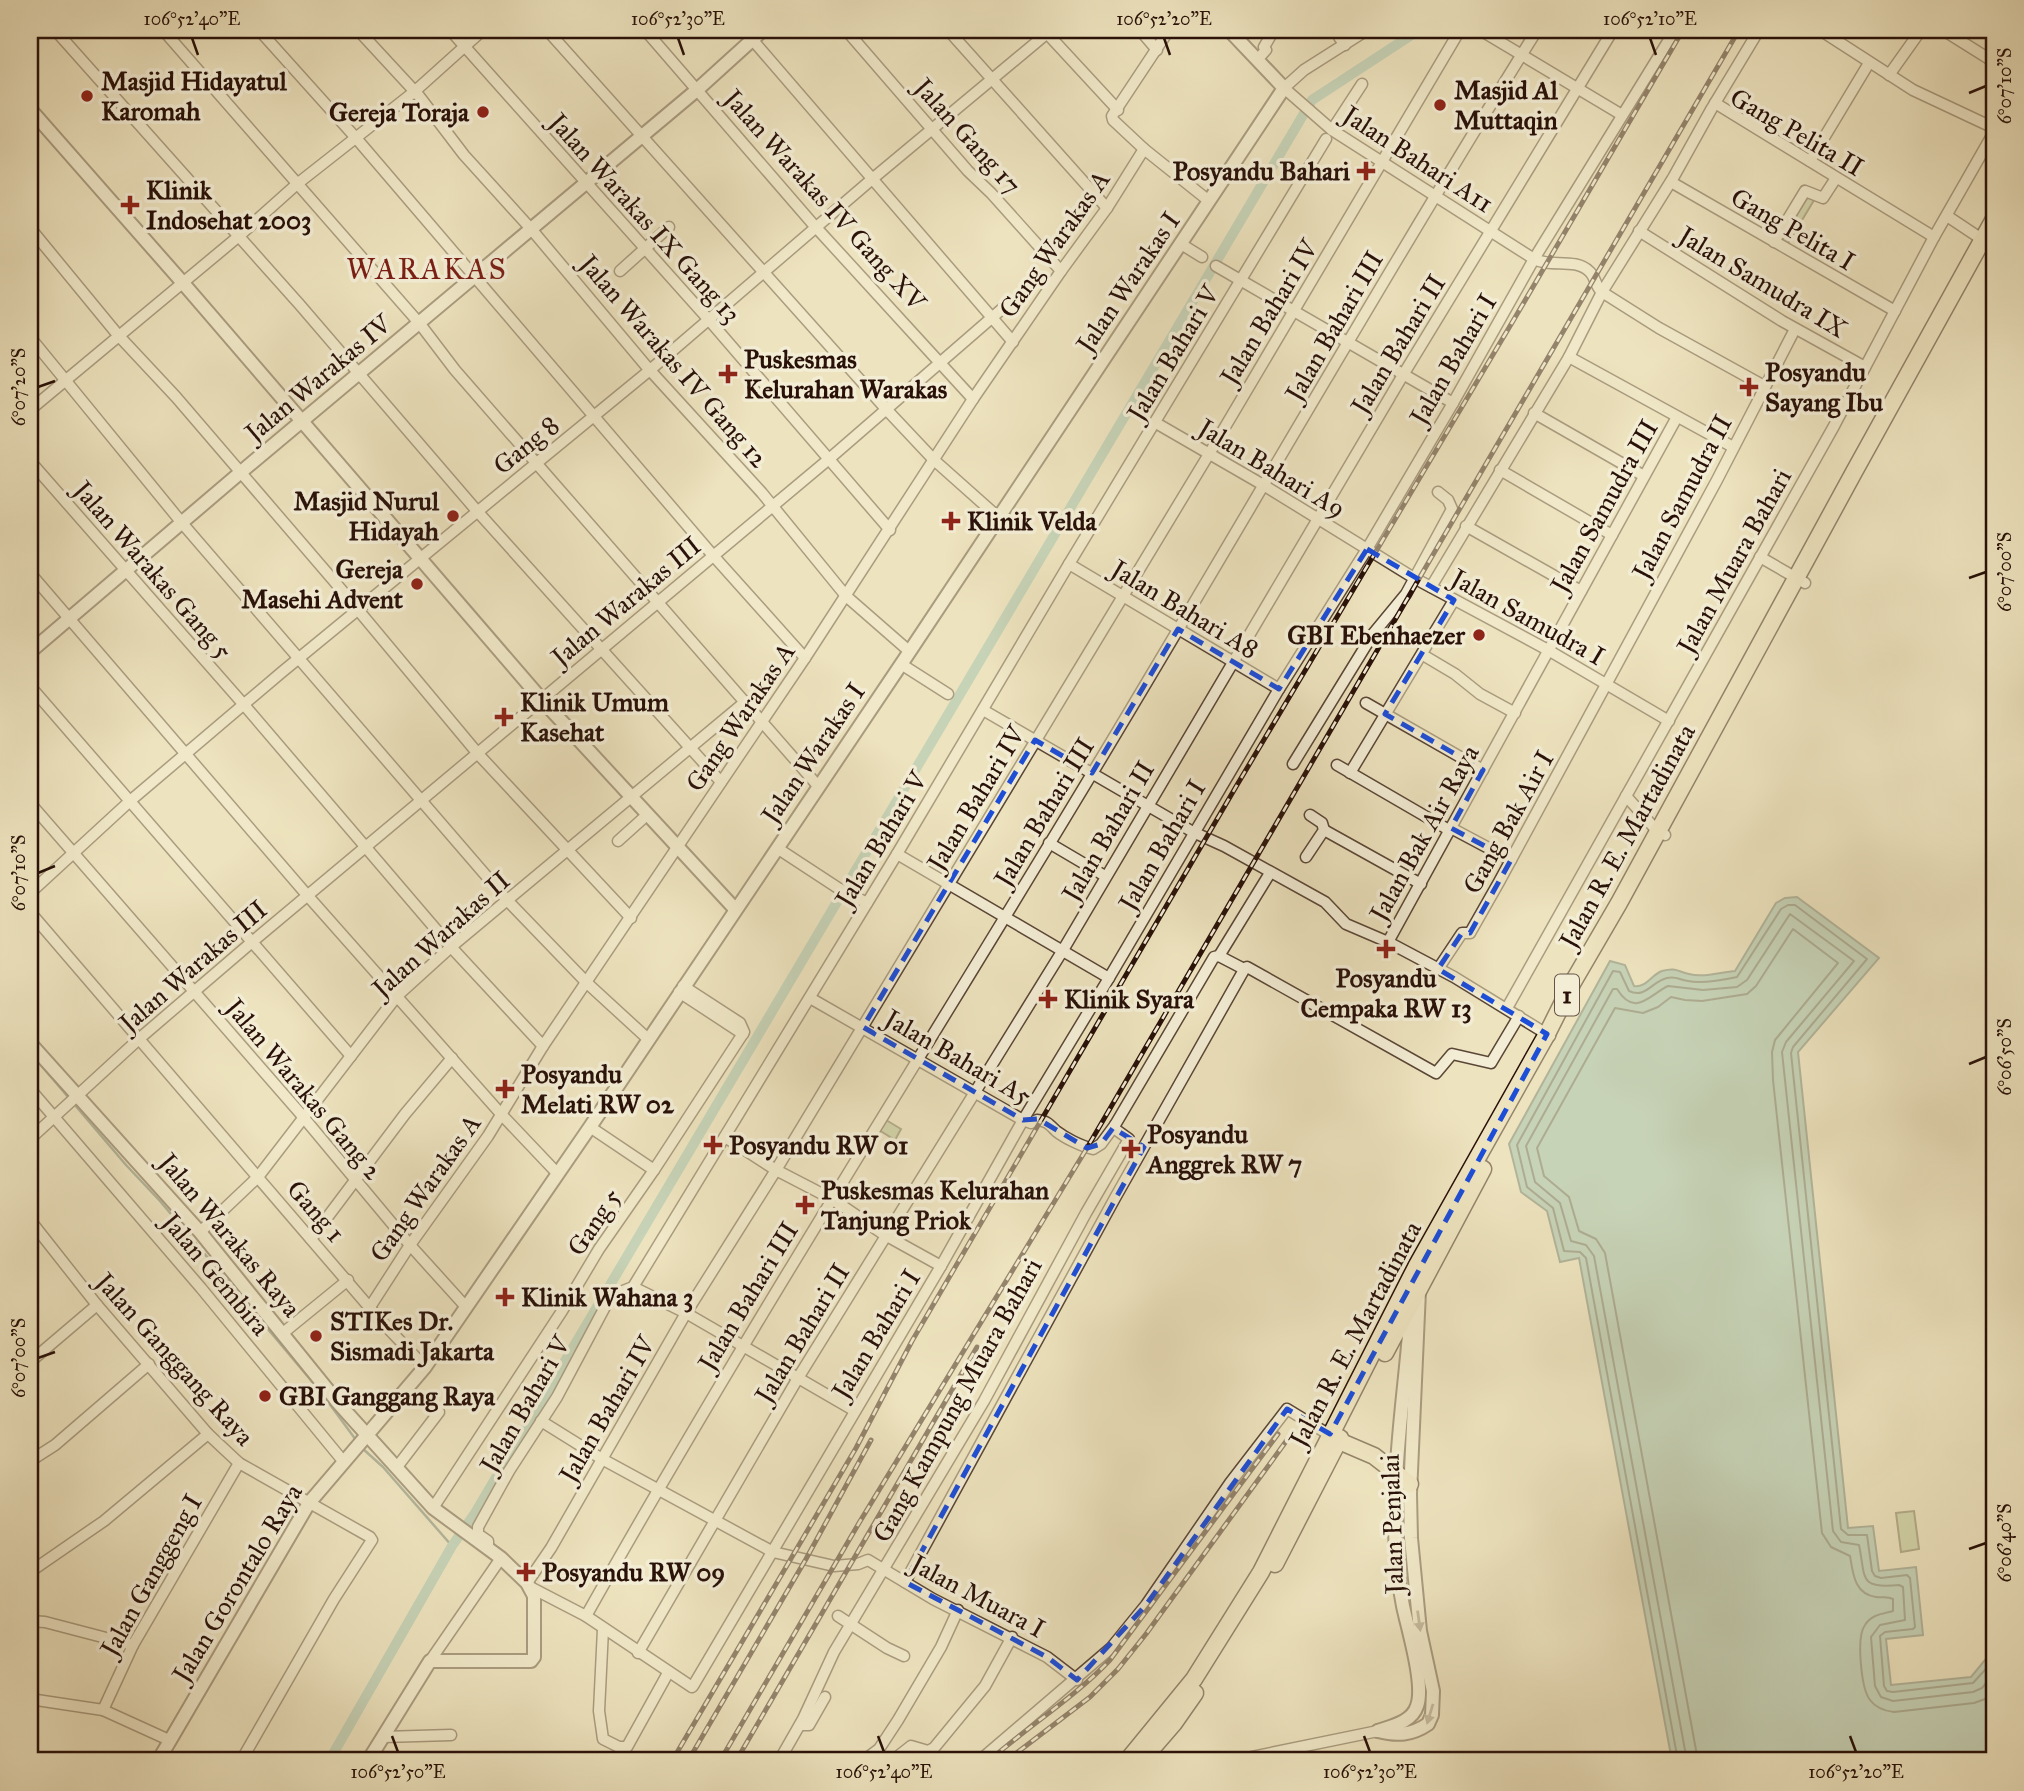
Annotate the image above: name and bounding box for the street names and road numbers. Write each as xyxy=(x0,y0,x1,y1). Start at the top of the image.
street label: Jalan Gang 17 xyxy=(906,69,1028,200)
street label: Jalan Warakas IV Gang XV xyxy=(715,81,933,318)
street label: Gang Pelita II xyxy=(1724,81,1870,183)
street label: Jalan Bahari A11 xyxy=(1334,97,1499,219)
street label: Jalan Warakas IX Gang 13 xyxy=(540,104,748,329)
street label: Gang Warakas A xyxy=(991,164,1117,324)
street label: Gang Pelita I xyxy=(1725,181,1861,277)
street label: Jalan Warakas I xyxy=(1067,205,1187,361)
street label: Jalan Samudra IX xyxy=(1670,218,1853,345)
street label: Jalan Bahari IV xyxy=(1212,233,1325,393)
street label: Jalan Bahari III xyxy=(1277,245,1390,409)
street label: Jalan Warakas IV Gang 12 xyxy=(571,246,775,474)
street label: Jalan Bahari II xyxy=(1344,269,1452,419)
street label: Jalan Bahari V xyxy=(1118,279,1227,429)
street label: Jalan Bahari I xyxy=(1403,288,1503,430)
street label: Jalan Warakas IV xyxy=(236,307,398,450)
street label: Gang 8 xyxy=(487,409,565,481)
street label: Jalan Samudra II xyxy=(1624,409,1739,587)
street label: Jalan Bahari A9 xyxy=(1190,410,1351,524)
street label: Jalan Samudra III xyxy=(1542,414,1665,601)
street label: Jalan Muara Bahari xyxy=(1668,463,1798,662)
street label: Jalan Warakas Gang 5 xyxy=(65,472,239,666)
street label: Jalan Warakas III xyxy=(542,529,707,675)
street label: Jalan Bahari A8 xyxy=(1103,551,1264,665)
street label: Jalan Samudra I xyxy=(1443,560,1610,672)
street label: Gang Warakas A xyxy=(678,636,802,797)
street label: Jalan Warakas I xyxy=(752,676,872,832)
street label: Jalan R. E. Martadinata xyxy=(1551,718,1702,956)
street label: Jalan Bahari IV xyxy=(919,719,1032,879)
street label: Jalan Bahari III xyxy=(985,732,1101,895)
street label: Jalan Bak Air Raya xyxy=(1361,739,1486,929)
street label: Gang Bak Air I xyxy=(1456,745,1560,899)
street label: Jalan Bahari II xyxy=(1055,755,1161,907)
street label: Jalan Bahari V xyxy=(826,765,935,915)
street label: Jalan Bahari I xyxy=(1112,774,1212,916)
street label: Jalan Warakas II xyxy=(363,864,516,1006)
street label: Jalan Warakas III xyxy=(110,893,273,1041)
road number: 1 xyxy=(1555,974,1579,1015)
street label: Jalan Warakas Gang 2 xyxy=(217,990,389,1186)
street label: Jalan Bahari A5 xyxy=(876,1001,1037,1112)
street label: Gang Warakas A xyxy=(362,1108,488,1268)
street label: Jalan Warakas Raya xyxy=(150,1144,308,1323)
street label: Gang 1 xyxy=(280,1173,352,1249)
street label: Gang 5 xyxy=(560,1182,628,1262)
street label: Jalan Gembira xyxy=(153,1204,277,1342)
street label: Jalan Bahari III xyxy=(691,1216,805,1376)
street label: Jalan R. E. Martadinata xyxy=(1280,1216,1428,1455)
street label: Gang Kampung Muara Bahari xyxy=(865,1252,1049,1548)
street label: Jalan Bahari II xyxy=(748,1258,856,1408)
street label: Jalan Bahari I xyxy=(823,1263,927,1407)
street label: Jalan Ganggang Raya xyxy=(87,1264,261,1452)
street label: Jalan Bahari V xyxy=(471,1329,577,1481)
street label: Jalan Bahari IV xyxy=(551,1329,662,1491)
street label: Jalan Penjalai xyxy=(1374,1453,1411,1598)
street label: Jalan Gorontalo Raya xyxy=(164,1478,309,1691)
street label: Jalan Ganggeng I xyxy=(92,1488,209,1664)
street label: Jalan Muara I xyxy=(903,1546,1051,1645)

